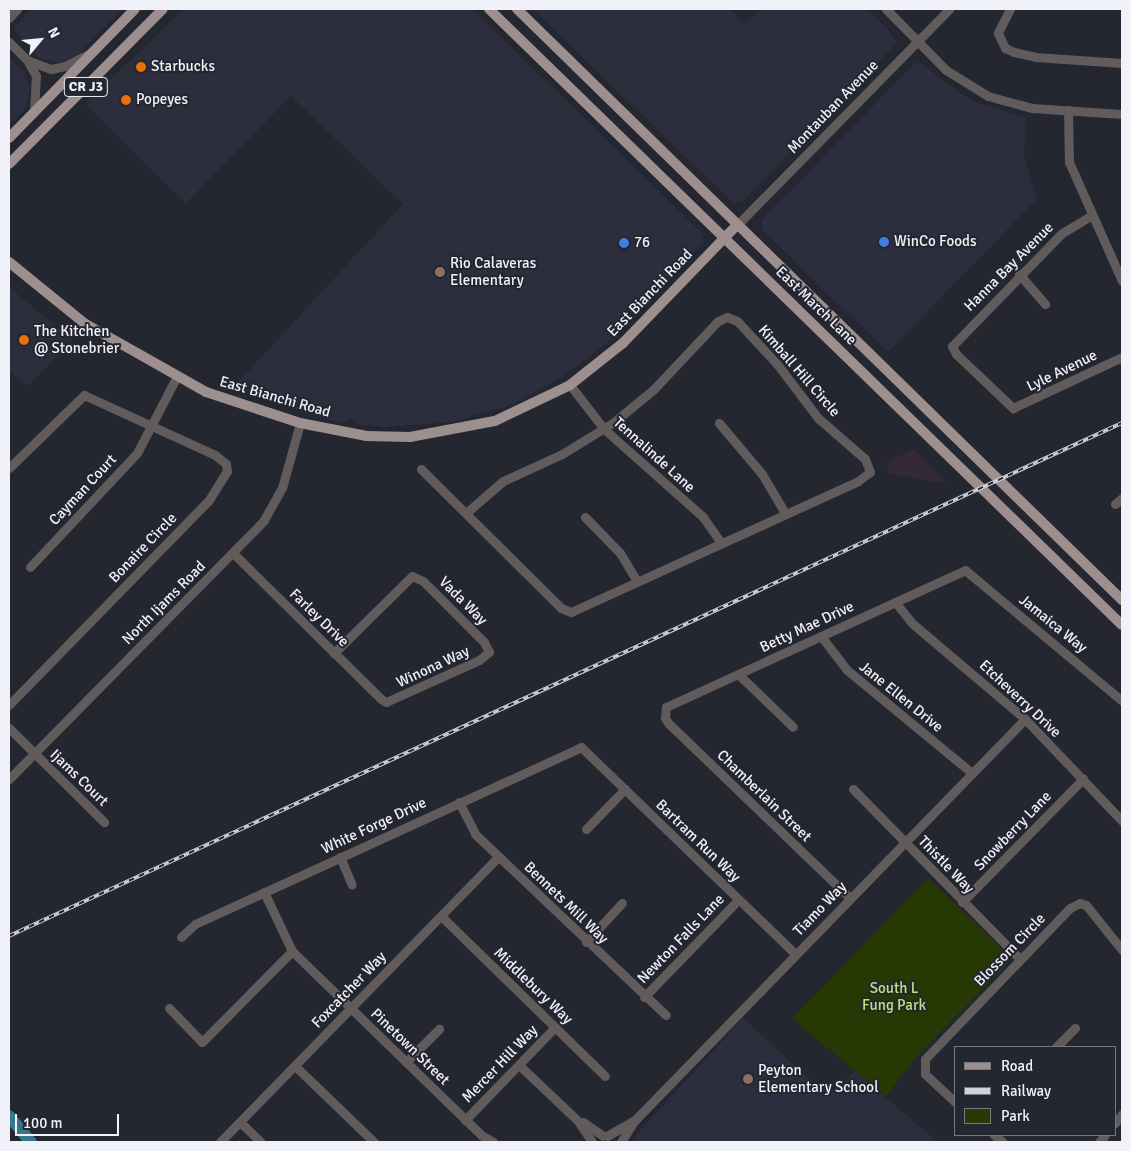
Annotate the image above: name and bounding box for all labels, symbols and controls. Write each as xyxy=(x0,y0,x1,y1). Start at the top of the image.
north arrow xyxy=(15,15,65,65)
text: N xyxy=(44,24,63,41)
street label: Montauban Avenue xyxy=(784,56,882,158)
place label: Starbucks xyxy=(151,58,215,76)
marker: Starbucks xyxy=(135,61,147,73)
road number: CR J3 xyxy=(64,75,108,98)
place label: Popeyes xyxy=(136,91,188,109)
marker: Popeyes xyxy=(120,94,132,106)
street label: Hanna Bay Avenue xyxy=(961,219,1057,315)
place label: WinCo Foods xyxy=(894,233,977,251)
place label: 76 xyxy=(634,234,650,252)
marker: WinCo Foods xyxy=(878,236,890,248)
marker: 76 xyxy=(618,237,630,249)
street label: East Bianchi Road xyxy=(604,245,696,341)
place label: Rio Calaveras Elementary xyxy=(450,254,536,289)
street label: East March Lane xyxy=(772,263,860,349)
marker: Rio Calaveras Elementary xyxy=(434,266,446,278)
street label: Kimball Hill Circle xyxy=(754,321,844,421)
place label: The Kitchen @ Stonebrier xyxy=(34,322,119,357)
marker: The Kitchen @ Stonebrier xyxy=(18,334,30,346)
street label: Lyle Avenue xyxy=(1024,346,1100,396)
street label: East Bianchi Road xyxy=(217,373,333,421)
street label: Tennalinde Lane xyxy=(609,414,699,496)
street label: Cayman Court xyxy=(46,451,120,529)
street label: Bonaire Circle xyxy=(105,509,181,587)
street label: North Ijams Road xyxy=(119,558,209,648)
street label: Vada Way xyxy=(435,573,491,629)
street label: Farley Drive xyxy=(285,585,353,651)
street label: Jamaica Way xyxy=(1015,591,1091,657)
street label: Betty Mae Drive xyxy=(757,597,857,657)
street label: Winona Way xyxy=(394,642,472,692)
street label: Etcheverry Drive xyxy=(975,656,1065,742)
street label: Jane Ellen Drive xyxy=(856,658,946,736)
street label: Ijams Court xyxy=(46,746,112,810)
street label: Chamberlain Street xyxy=(713,746,815,846)
street label: Snowberry Lane xyxy=(971,788,1055,874)
street label: White Forge Drive xyxy=(319,794,429,858)
street label: Bartram Run Way xyxy=(652,796,744,886)
street label: Thistle Way xyxy=(914,832,978,898)
street label: Bennets Mill Way xyxy=(520,858,612,948)
street label: Tiamo Way xyxy=(790,878,850,940)
street label: Newton Falls Lane xyxy=(634,891,728,987)
street label: Blossom Circle xyxy=(971,910,1049,990)
street label: Middlebury Way xyxy=(490,944,576,1028)
street label: Foxcatcher Way xyxy=(308,948,390,1032)
park label: South L Fung Park xyxy=(862,979,926,1014)
street label: Pinetown Street xyxy=(367,1005,453,1089)
street label: Mercer Hill Way xyxy=(458,1021,542,1107)
legend xyxy=(954,1046,1116,1136)
text: Road xyxy=(1001,1057,1033,1075)
place label: Peyton Elementary School xyxy=(758,1061,879,1096)
marker: Peyton Elementary School xyxy=(742,1073,754,1085)
text: Railway xyxy=(1001,1082,1051,1100)
scale bar xyxy=(18,1104,121,1136)
text: Park xyxy=(1001,1107,1030,1125)
text: 100 m xyxy=(23,1114,63,1132)

